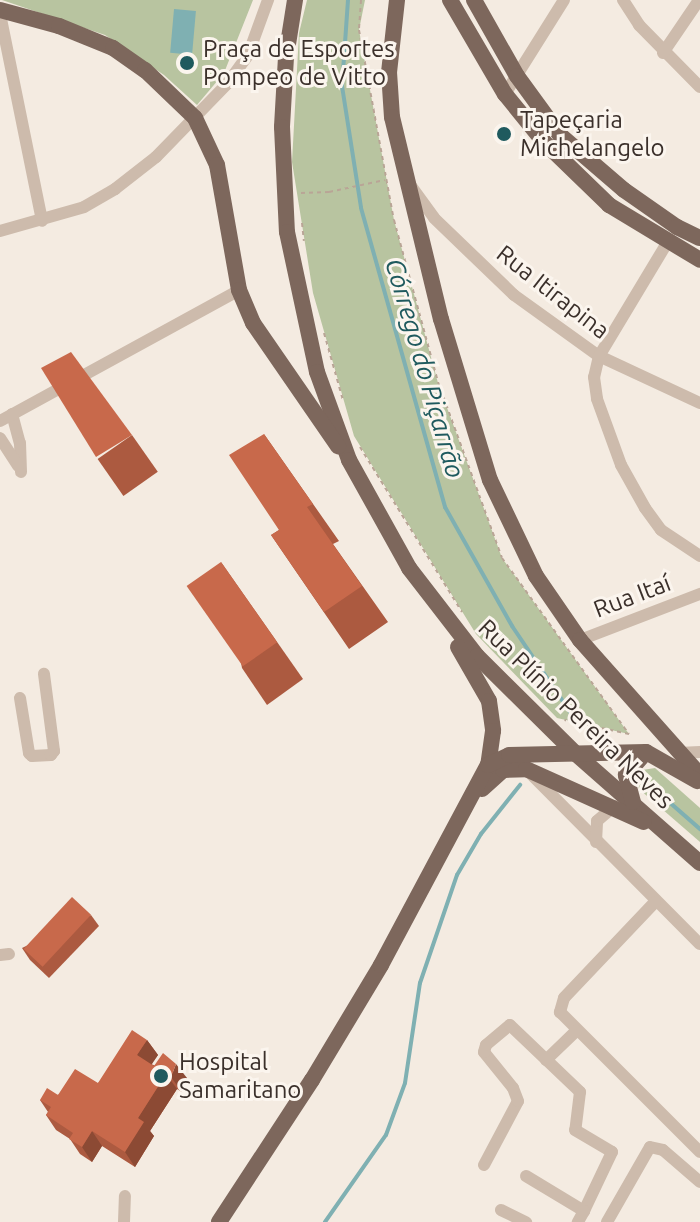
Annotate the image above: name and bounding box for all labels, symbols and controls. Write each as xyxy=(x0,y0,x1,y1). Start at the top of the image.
place label: Praça de Esportes Pompeo de Vitto xyxy=(203,35,395,91)
marker: Praça de Esportes Pompeo de Vitto xyxy=(178,54,196,72)
place label: Tapeçaria Michelangelo xyxy=(520,106,665,162)
marker: Tapeçaria Michelangelo xyxy=(495,125,513,143)
street label: Rua Itirapina xyxy=(491,239,615,345)
water label: Córrego do Piçarrão xyxy=(379,255,471,481)
street label: Rua Itaí xyxy=(589,568,675,624)
street label: Rua Plínio Pereira Neves xyxy=(473,613,679,815)
place label: Hospital Samaritano xyxy=(179,1048,301,1104)
marker: Hospital Samaritano xyxy=(150,1065,172,1087)

